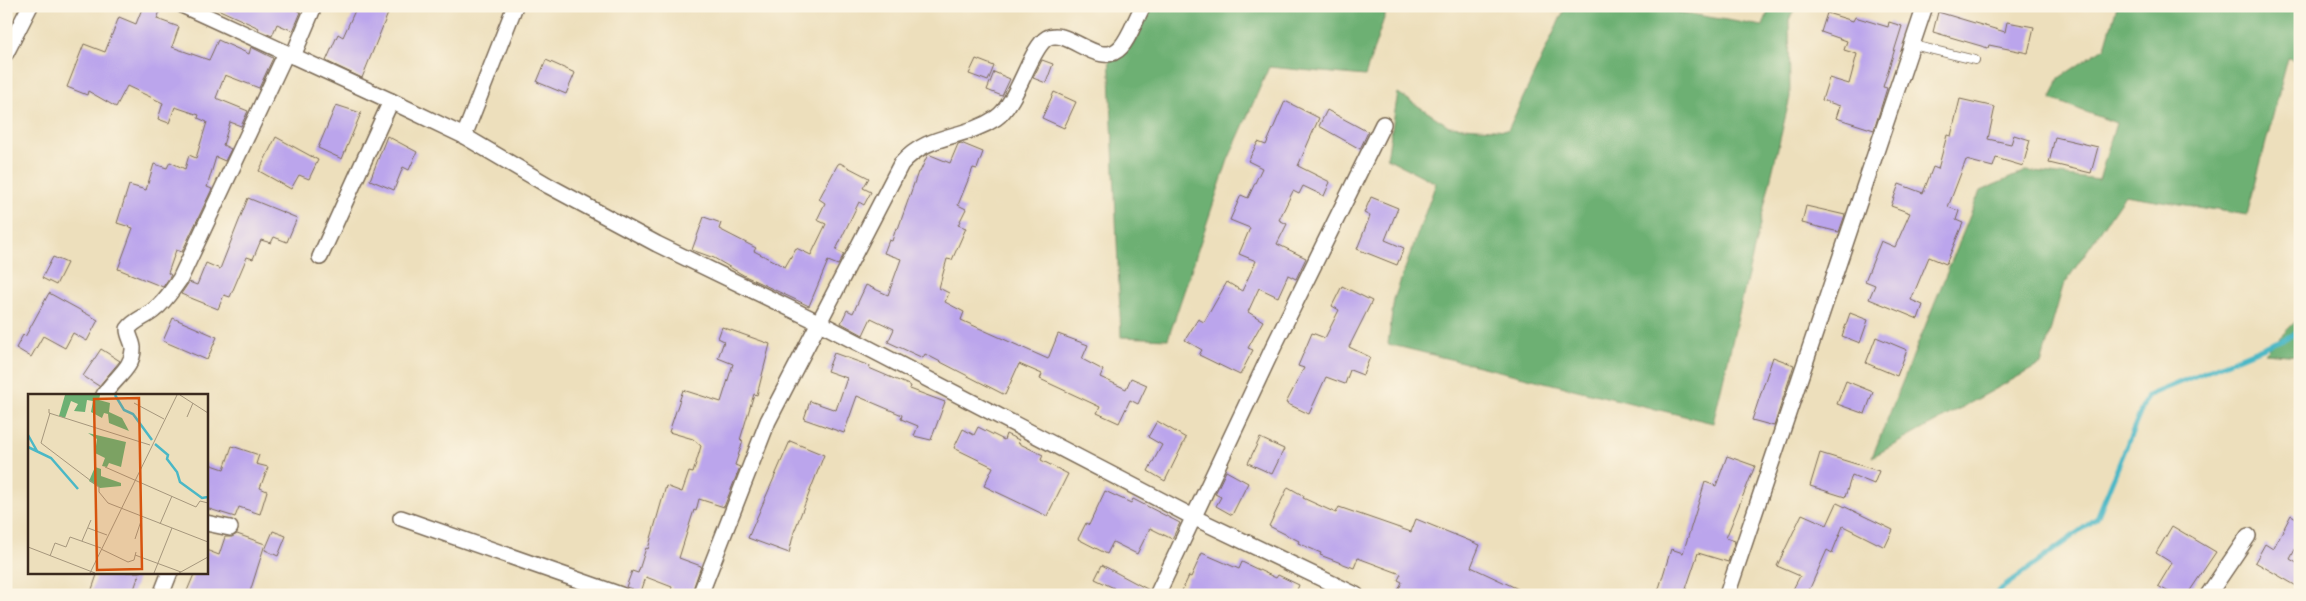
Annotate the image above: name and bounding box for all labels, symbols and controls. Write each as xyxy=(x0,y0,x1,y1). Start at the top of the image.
inset map xyxy=(28,394,208,574)

